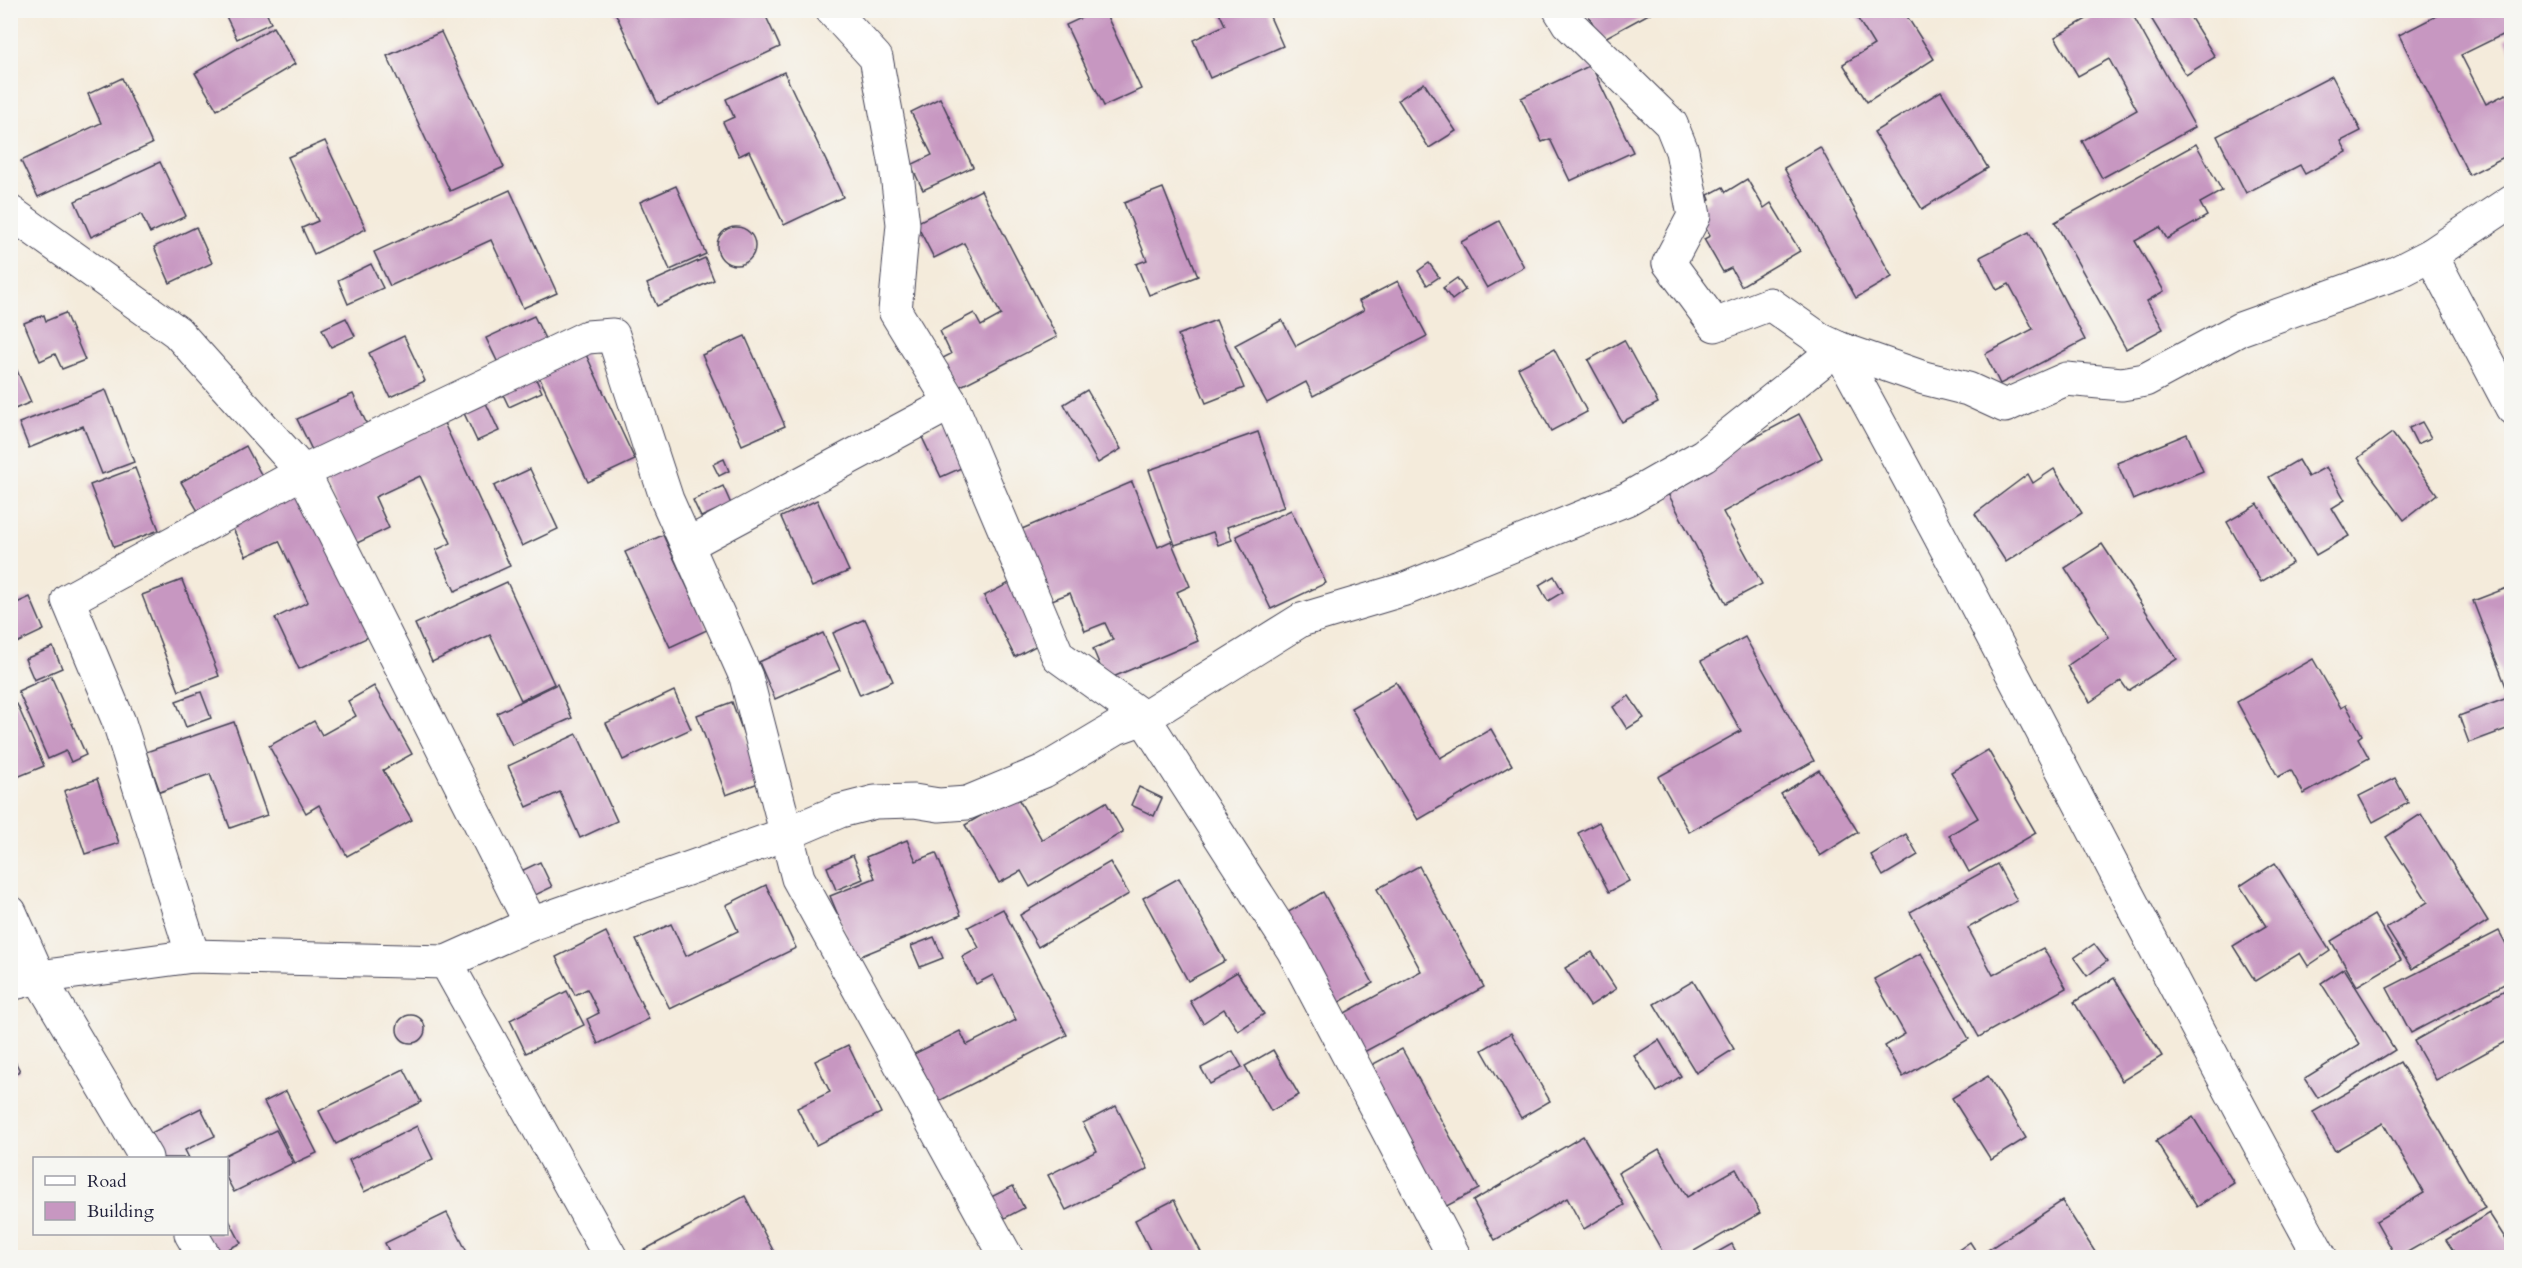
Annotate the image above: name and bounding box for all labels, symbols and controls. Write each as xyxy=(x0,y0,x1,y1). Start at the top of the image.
legend xyxy=(33,1157,228,1235)
text: Road xyxy=(87,1169,127,1194)
text: Building xyxy=(87,1199,155,1224)

